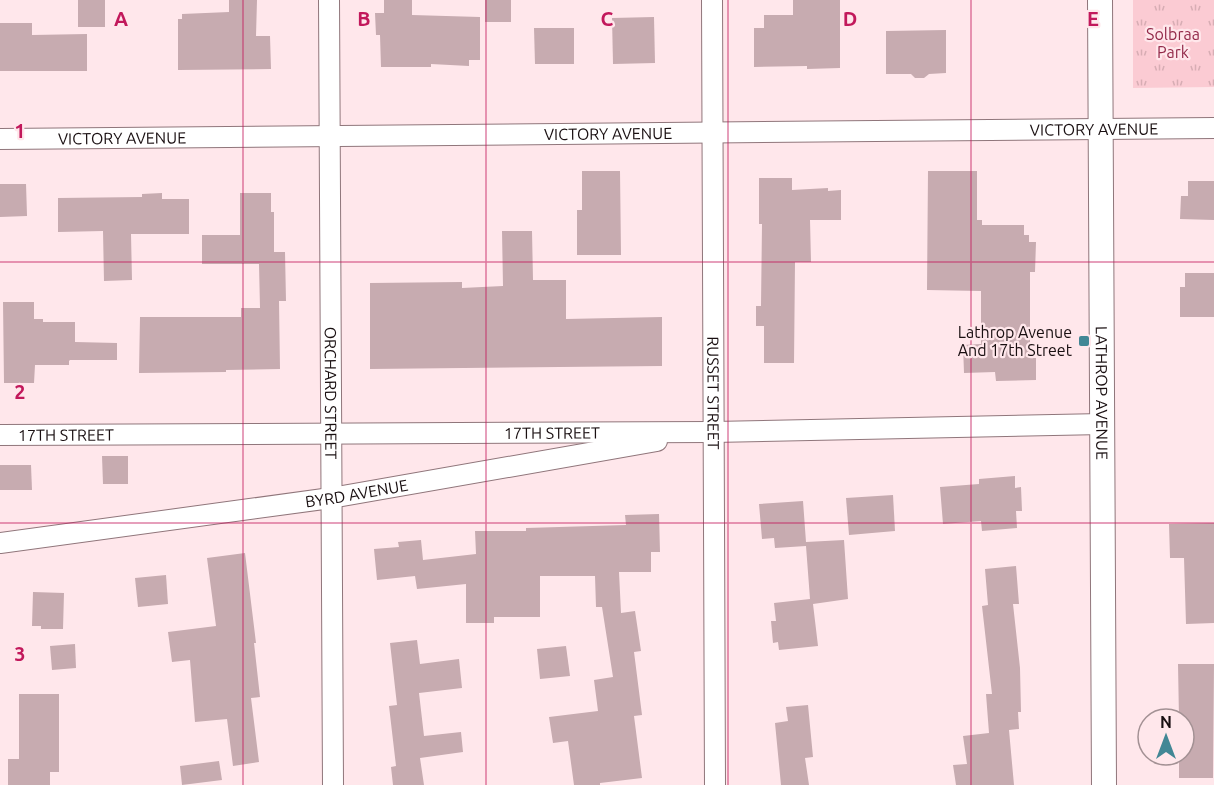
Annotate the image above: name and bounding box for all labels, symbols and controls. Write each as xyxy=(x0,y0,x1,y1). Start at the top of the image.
text: A xyxy=(114,7,128,30)
text: B xyxy=(357,7,371,30)
text: C xyxy=(601,7,614,30)
text: D xyxy=(843,7,857,30)
text: E xyxy=(1087,7,1099,30)
park label: Solbraa Park xyxy=(1146,25,1200,61)
text: 1 xyxy=(14,119,26,142)
street label: VICTORY AVENUE xyxy=(1030,120,1158,139)
street label: VICTORY AVENUE xyxy=(544,124,672,143)
street label: VICTORY AVENUE xyxy=(58,128,186,147)
place label: Lathrop Avenue And 17th Street xyxy=(958,323,1073,359)
street label: LATHROP AVENUE xyxy=(1093,326,1111,460)
street label: ORCHARD STREET xyxy=(322,327,340,460)
marker: Lathrop Avenue And 17th Street xyxy=(1077,334,1091,348)
street label: RUSSET STREET xyxy=(704,336,723,450)
text: 2 xyxy=(14,380,26,403)
street label: 17TH STREET xyxy=(504,423,600,442)
street label: 17TH STREET xyxy=(18,426,114,444)
street label: BYRD AVENUE xyxy=(304,476,409,510)
text: 3 xyxy=(14,642,26,665)
north arrow xyxy=(1136,707,1196,767)
text: N xyxy=(1160,713,1172,731)

